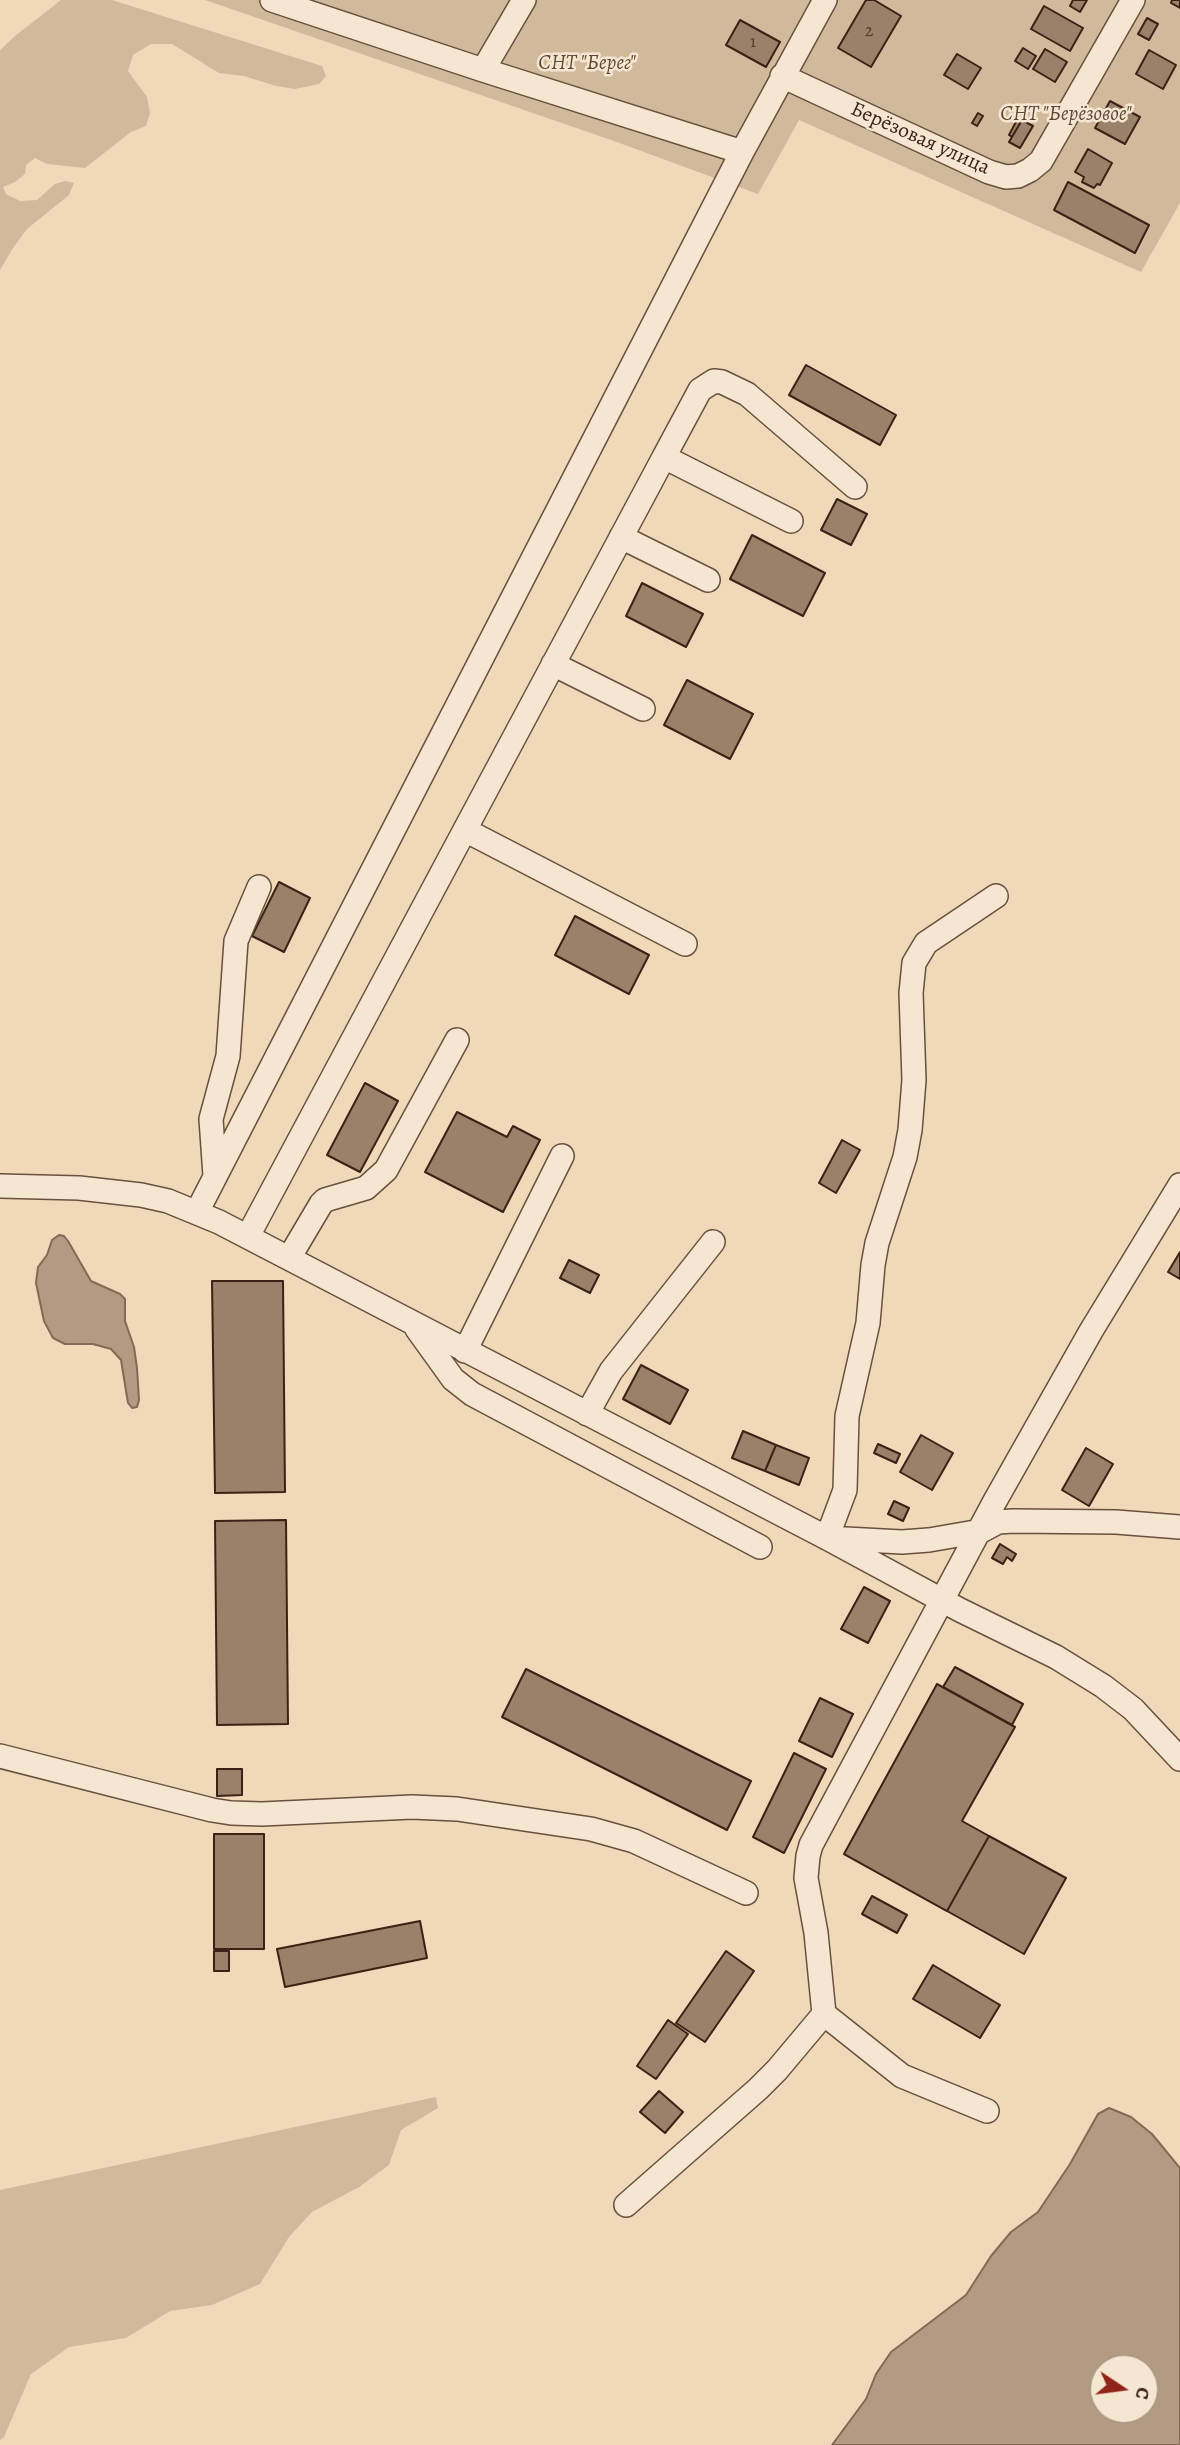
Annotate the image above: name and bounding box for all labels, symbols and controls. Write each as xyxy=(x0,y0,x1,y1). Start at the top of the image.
house number: 2 xyxy=(865,21,873,43)
house number: 1 xyxy=(750,32,756,54)
park label: СНТ "Берег" xyxy=(538,51,636,77)
street label: Берёзовая улица xyxy=(846,97,994,181)
park label: СНТ "Берёзовое" xyxy=(1000,102,1132,128)
north arrow xyxy=(1089,2354,1159,2424)
text: С xyxy=(1129,2385,1156,2402)

